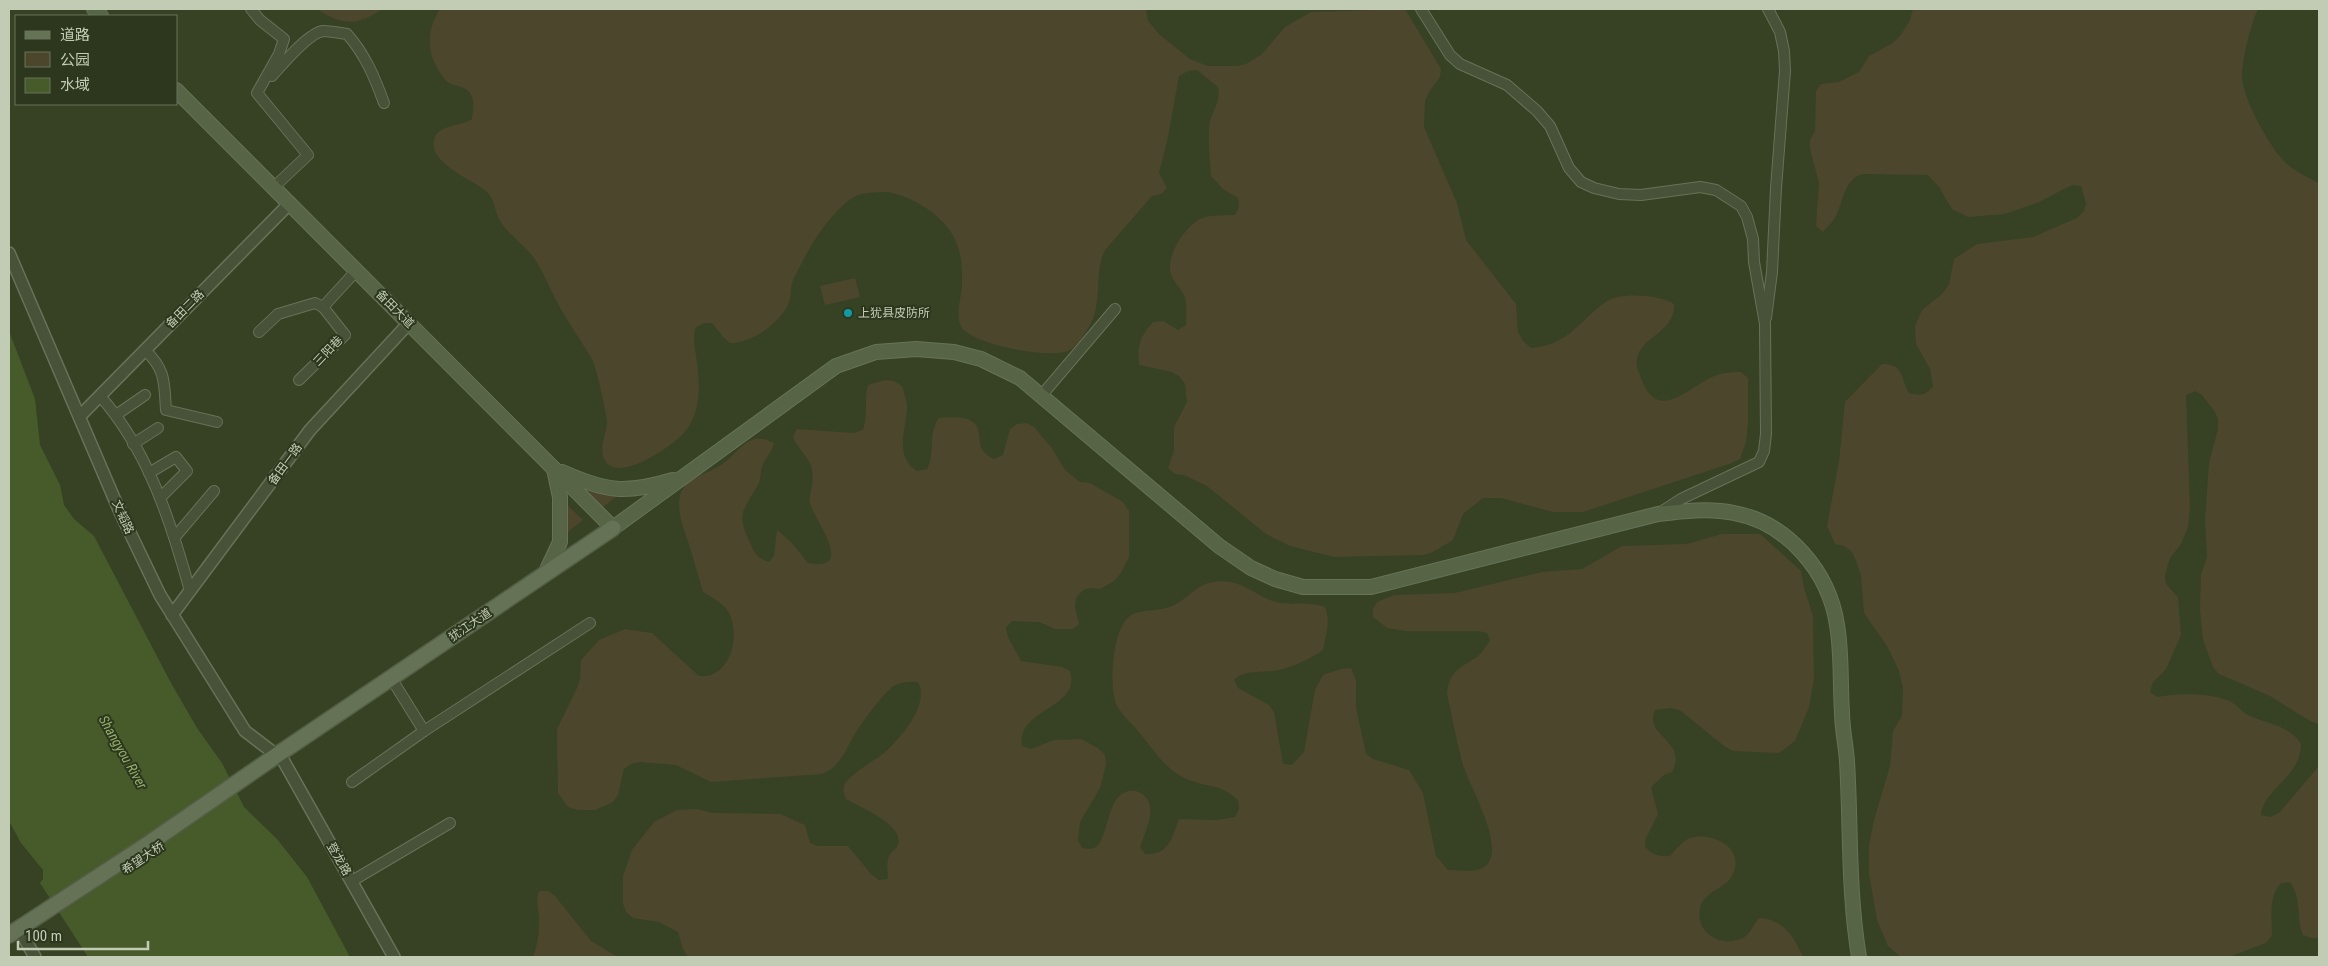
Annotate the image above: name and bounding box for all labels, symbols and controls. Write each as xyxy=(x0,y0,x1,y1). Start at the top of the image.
legend xyxy=(15,15,178,105)
text: 道路 xyxy=(60,26,90,44)
text: 公园 xyxy=(60,51,90,69)
text: 水域 xyxy=(60,76,90,94)
street label: 备田二路 xyxy=(163,287,207,331)
street label: 备田大道 xyxy=(373,287,417,331)
place label: 上犹县皮防所 xyxy=(858,306,930,320)
marker: 上犹县皮防所 xyxy=(842,307,854,319)
street label: 三阳巷 xyxy=(310,333,346,369)
street label: 备田一路 xyxy=(265,440,305,488)
street label: 文韬路 xyxy=(109,498,137,536)
street label: 犹江大道 xyxy=(446,606,494,644)
water label: Shangyou River xyxy=(96,712,151,792)
street label: 希望大桥 xyxy=(119,839,167,877)
street label: 登龙路 xyxy=(324,840,354,878)
scale bar xyxy=(18,918,148,950)
text: 100 m xyxy=(25,927,62,945)

